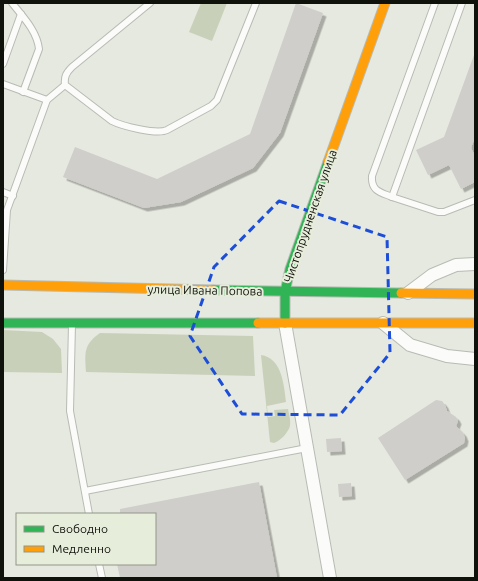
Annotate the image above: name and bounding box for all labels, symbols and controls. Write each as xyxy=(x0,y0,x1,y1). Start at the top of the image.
street label: Чистопрудненская улица xyxy=(281,148,339,284)
street label: улица Ивана Попова xyxy=(147,282,263,298)
legend xyxy=(16,513,156,565)
text: Свободно xyxy=(52,522,108,535)
text: Медленно xyxy=(52,542,111,555)

